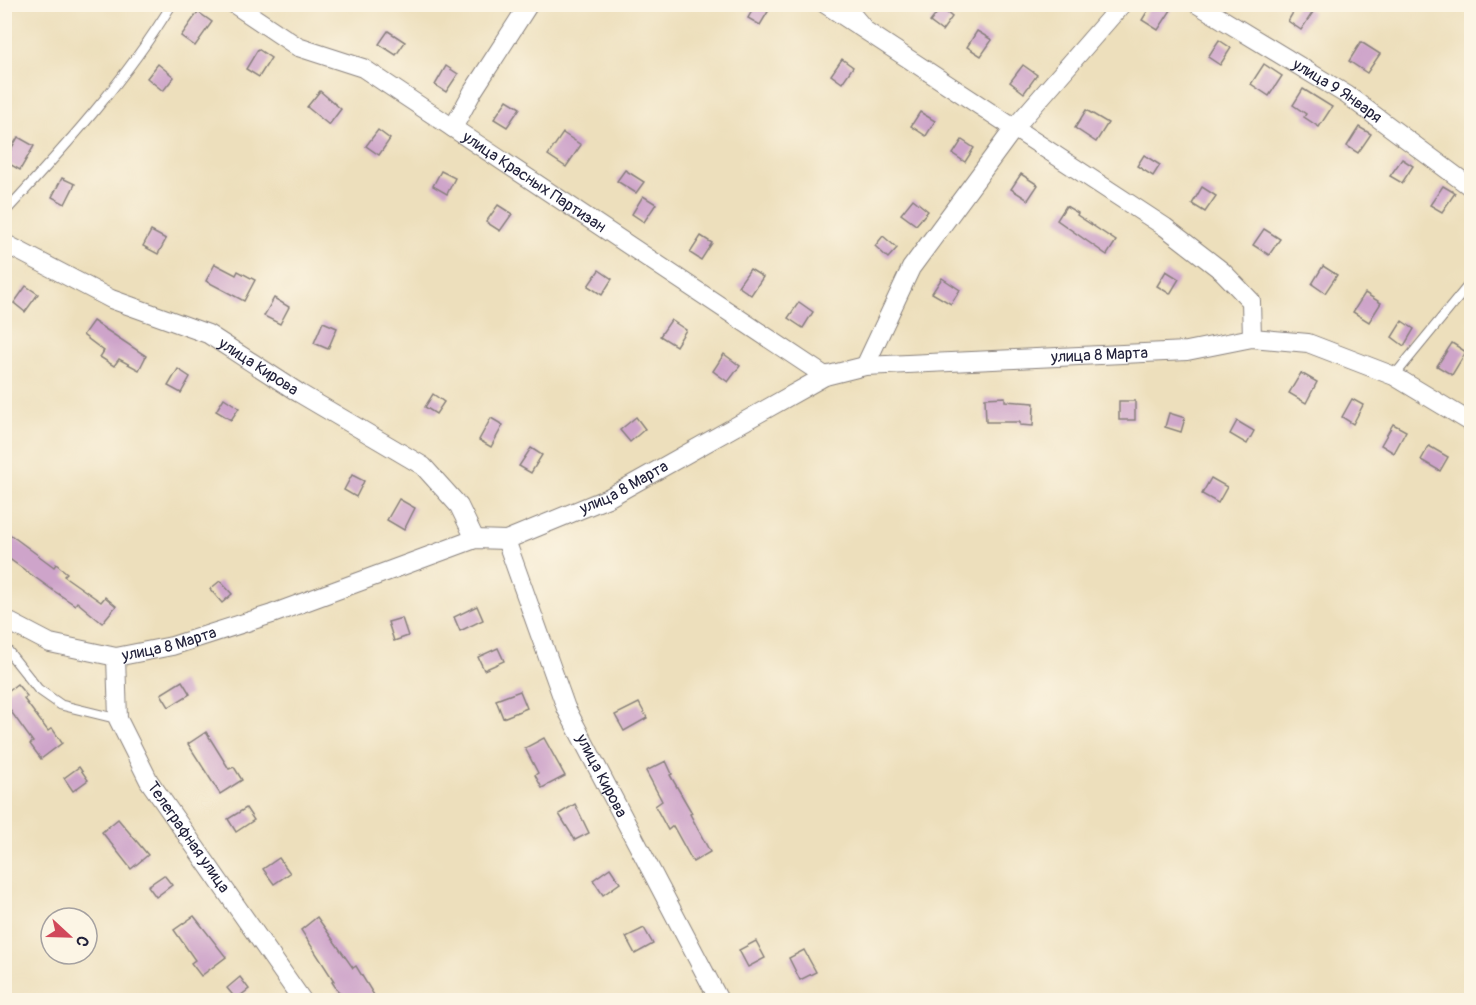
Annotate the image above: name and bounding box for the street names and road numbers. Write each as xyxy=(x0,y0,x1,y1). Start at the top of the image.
street label: улица 9 Января xyxy=(1288,54,1386,127)
street label: улица Красных Партизан xyxy=(458,126,610,237)
street label: улица Кирова xyxy=(214,333,302,400)
street label: улица 8 Марта xyxy=(1050,343,1148,367)
street label: улица 8 Марта xyxy=(576,456,672,519)
street label: улица 8 Марта xyxy=(119,622,219,666)
street label: улица Кирова xyxy=(571,730,632,821)
street label: Телеграфная улица xyxy=(143,778,234,897)

